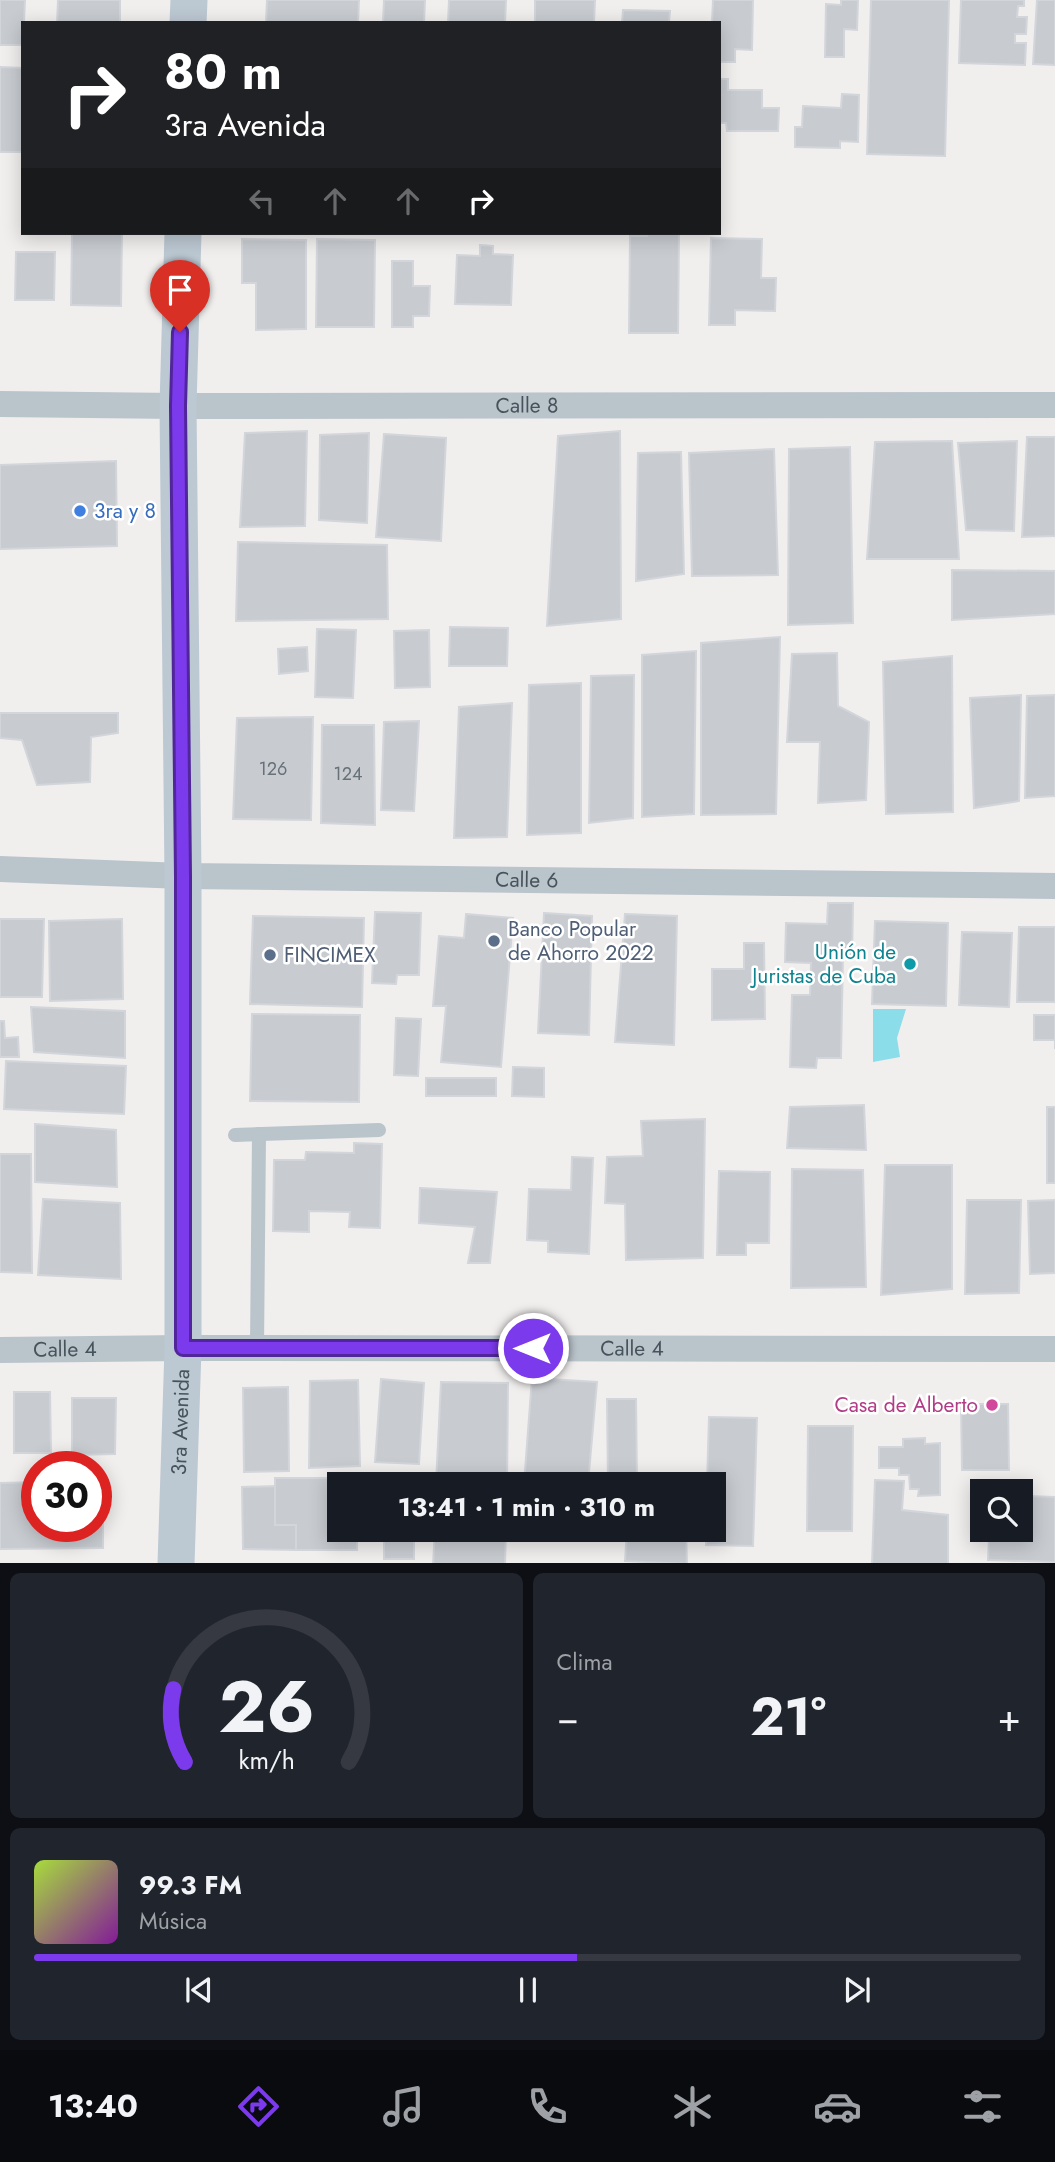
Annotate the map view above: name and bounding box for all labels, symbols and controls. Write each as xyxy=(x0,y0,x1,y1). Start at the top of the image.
text: 80 m xyxy=(164,37,282,107)
icon: right xyxy=(49,49,140,140)
text: 3ra Avenida xyxy=(164,102,326,148)
icon: left xyxy=(243,182,281,220)
icon: ahead xyxy=(316,182,354,220)
icon: ahead xyxy=(389,182,427,220)
icon: right xyxy=(462,182,500,220)
pin xyxy=(150,260,210,332)
icon: arrive xyxy=(161,271,199,309)
street label: Calle 8 xyxy=(496,391,558,421)
place label: 3ra y 8 xyxy=(94,496,156,526)
marker: 3ra y 8 xyxy=(72,503,88,519)
house number: 126 xyxy=(259,756,287,782)
house number: 124 xyxy=(334,761,362,787)
street label: Calle 6 xyxy=(495,865,559,895)
place label: Banco Popular de Ahorro 2022 xyxy=(508,914,654,968)
marker: Banco Popular de Ahorro 2022 xyxy=(486,933,502,949)
place label: Unión de Juristas de Cuba xyxy=(749,937,896,991)
place label: FINCIMEX xyxy=(284,940,376,970)
marker: FINCIMEX xyxy=(262,947,278,963)
marker: Unión de Juristas de Cuba xyxy=(902,956,918,972)
position arrow xyxy=(496,1311,570,1385)
street label: Calle 4 xyxy=(600,1333,664,1364)
street label: Calle 4 xyxy=(33,1334,97,1365)
street label: 3ra Avenida xyxy=(164,1368,197,1476)
place label: Casa de Alberto xyxy=(834,1390,978,1420)
marker: Casa de Alberto xyxy=(984,1397,1000,1413)
speed limit sign: 30 xyxy=(21,1451,112,1542)
map controls xyxy=(970,1479,1033,1542)
button: search xyxy=(970,1479,1033,1542)
text: 13:41 · 1 min · 310 m xyxy=(398,1488,655,1526)
text: Clima xyxy=(557,1645,613,1679)
text: 26 xyxy=(218,1654,314,1759)
text: 21° xyxy=(750,1679,826,1755)
text: − xyxy=(557,1690,579,1745)
text: + xyxy=(998,1690,1021,1745)
text: km/h xyxy=(238,1741,295,1777)
text: 99.3 FM xyxy=(139,1866,242,1904)
text: Música xyxy=(139,1904,207,1938)
icon: previous xyxy=(180,1971,218,2009)
icon: pause xyxy=(509,1971,547,2009)
icon: next xyxy=(838,1971,876,2009)
icon: directions xyxy=(234,2082,283,2131)
icon: music xyxy=(379,2082,428,2131)
icon: phone xyxy=(523,2082,572,2131)
icon: climate xyxy=(668,2082,717,2131)
icon: car xyxy=(813,2082,862,2131)
icon: filters xyxy=(958,2082,1007,2131)
text: 13:40 xyxy=(48,2083,138,2129)

